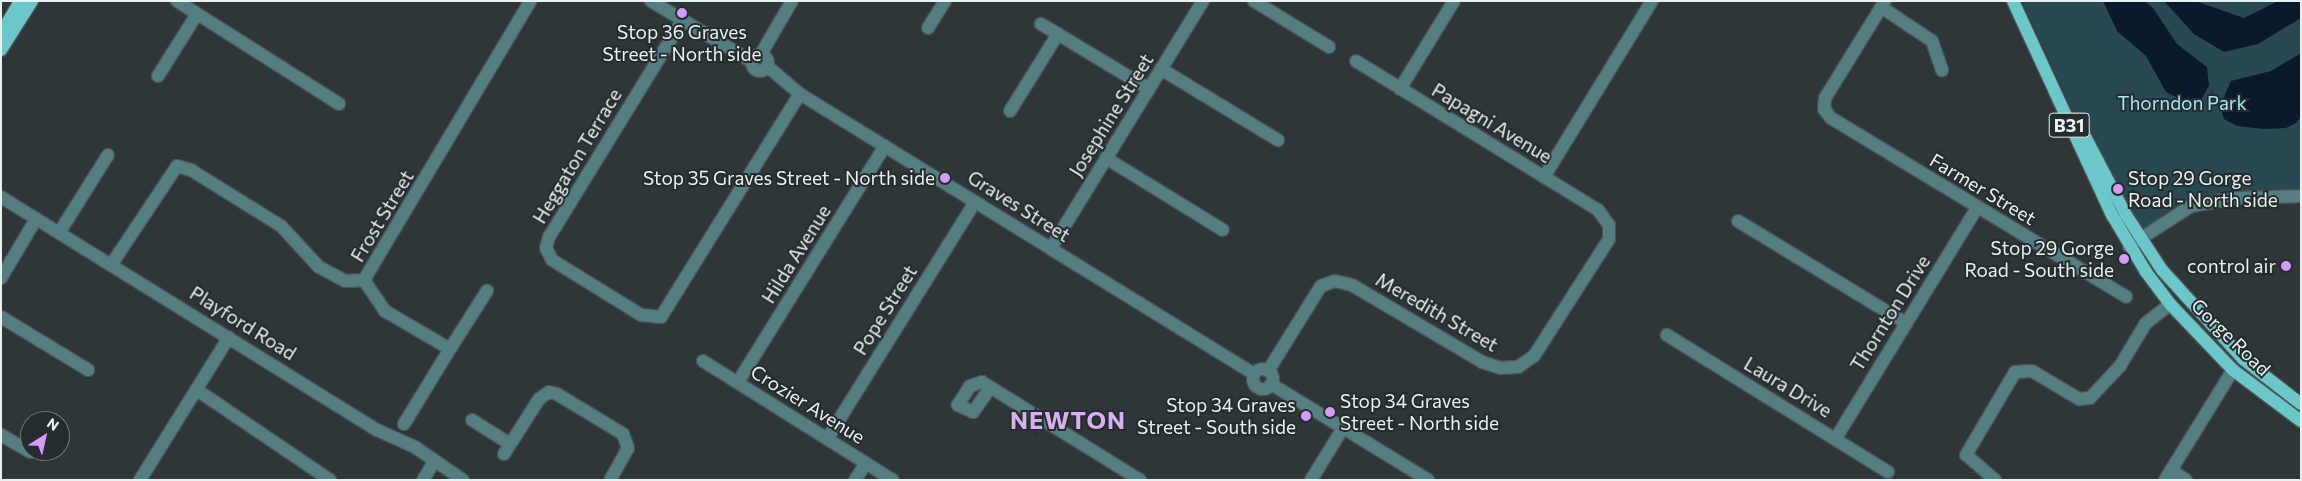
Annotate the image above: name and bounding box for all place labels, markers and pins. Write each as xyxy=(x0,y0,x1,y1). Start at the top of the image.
marker: Stop 36 Graves Street - North side xyxy=(676,7,688,19)
place label: Stop 36 Graves Street - North side xyxy=(602,21,762,65)
place label: Stop 35 Graves Street - North side xyxy=(643,167,935,189)
place label: Stop 29 Gorge Road - North side xyxy=(2128,167,2278,211)
marker: Stop 35 Graves Street - North side xyxy=(939,172,951,184)
marker: Stop 29 Gorge Road - North side xyxy=(2112,183,2124,195)
place label: Stop 29 Gorge Road - South side xyxy=(1964,237,2114,281)
marker: Stop 29 Gorge Road - South side xyxy=(2118,253,2130,265)
place label: control air xyxy=(2187,255,2276,277)
marker: control air xyxy=(2280,260,2292,272)
place label: Stop 34 Graves Street - North side xyxy=(1340,390,1499,434)
place label: Stop 34 Graves Street - South side xyxy=(1137,394,1296,438)
marker: Stop 34 Graves Street - North side xyxy=(1324,406,1336,418)
marker: Stop 34 Graves Street - South side xyxy=(1300,410,1312,422)

